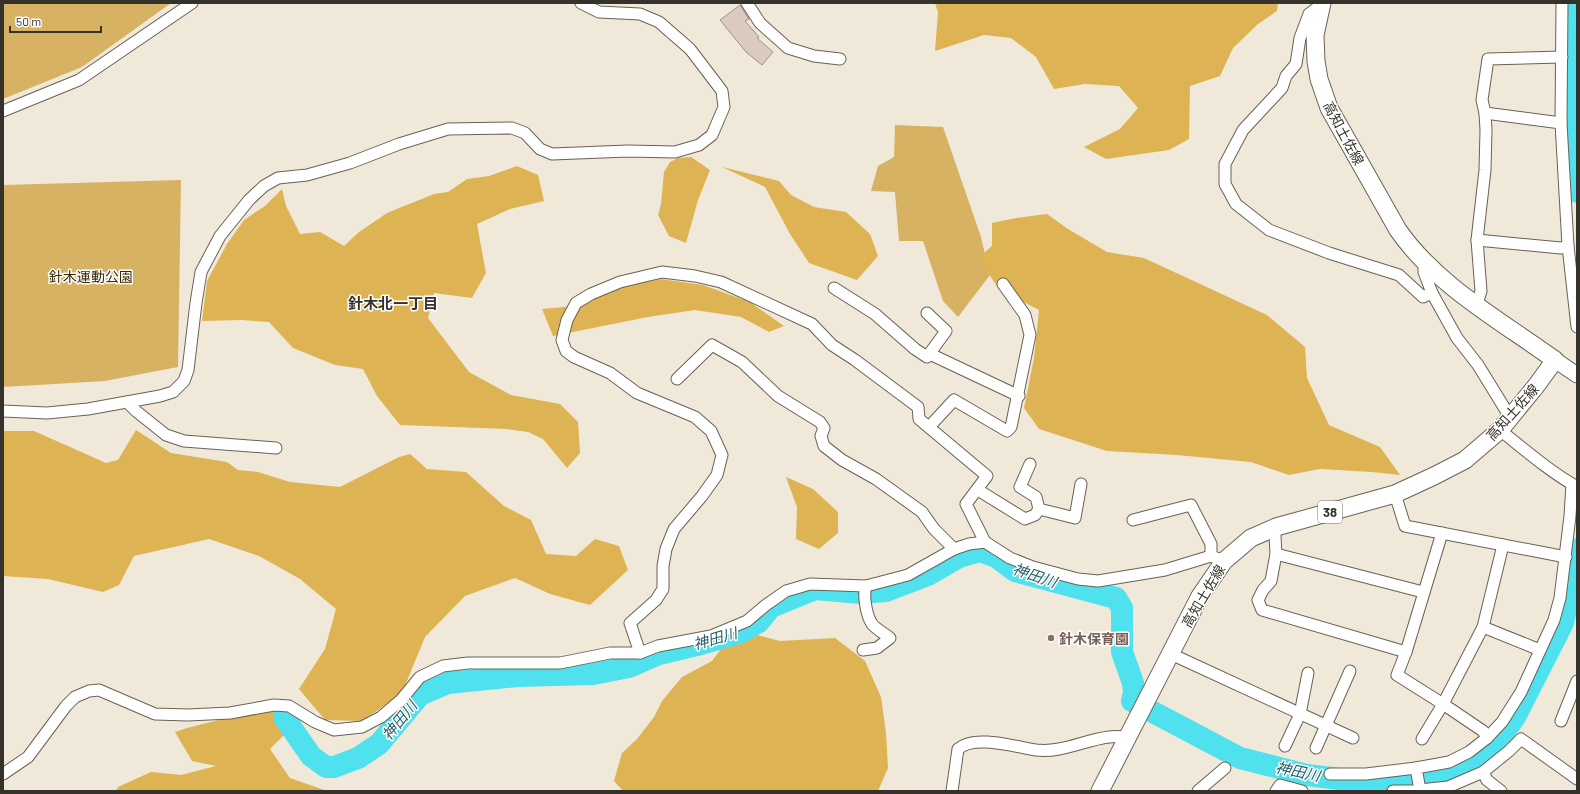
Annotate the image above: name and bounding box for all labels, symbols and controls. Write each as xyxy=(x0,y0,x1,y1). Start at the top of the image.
scale bar xyxy=(10,8,101,34)
text: 50 m xyxy=(16,14,41,28)
street label: 高知土佐線 xyxy=(1320,98,1368,168)
park label: 針木運動公園 xyxy=(49,268,133,285)
district label: 針木北一丁目 xyxy=(348,294,438,312)
street label: 高知土佐線 xyxy=(1482,380,1542,444)
road number: 38 xyxy=(1318,501,1342,523)
water label: 神田川 xyxy=(1011,559,1061,591)
street label: 高知土佐線 xyxy=(1178,562,1228,630)
water label: 神田川 xyxy=(691,623,741,653)
place label: 針木保育園 xyxy=(1059,630,1129,647)
marker: 針木保育園 xyxy=(1046,633,1056,643)
water label: 神田川 xyxy=(378,695,421,743)
water label: 神田川 xyxy=(1274,758,1324,785)

